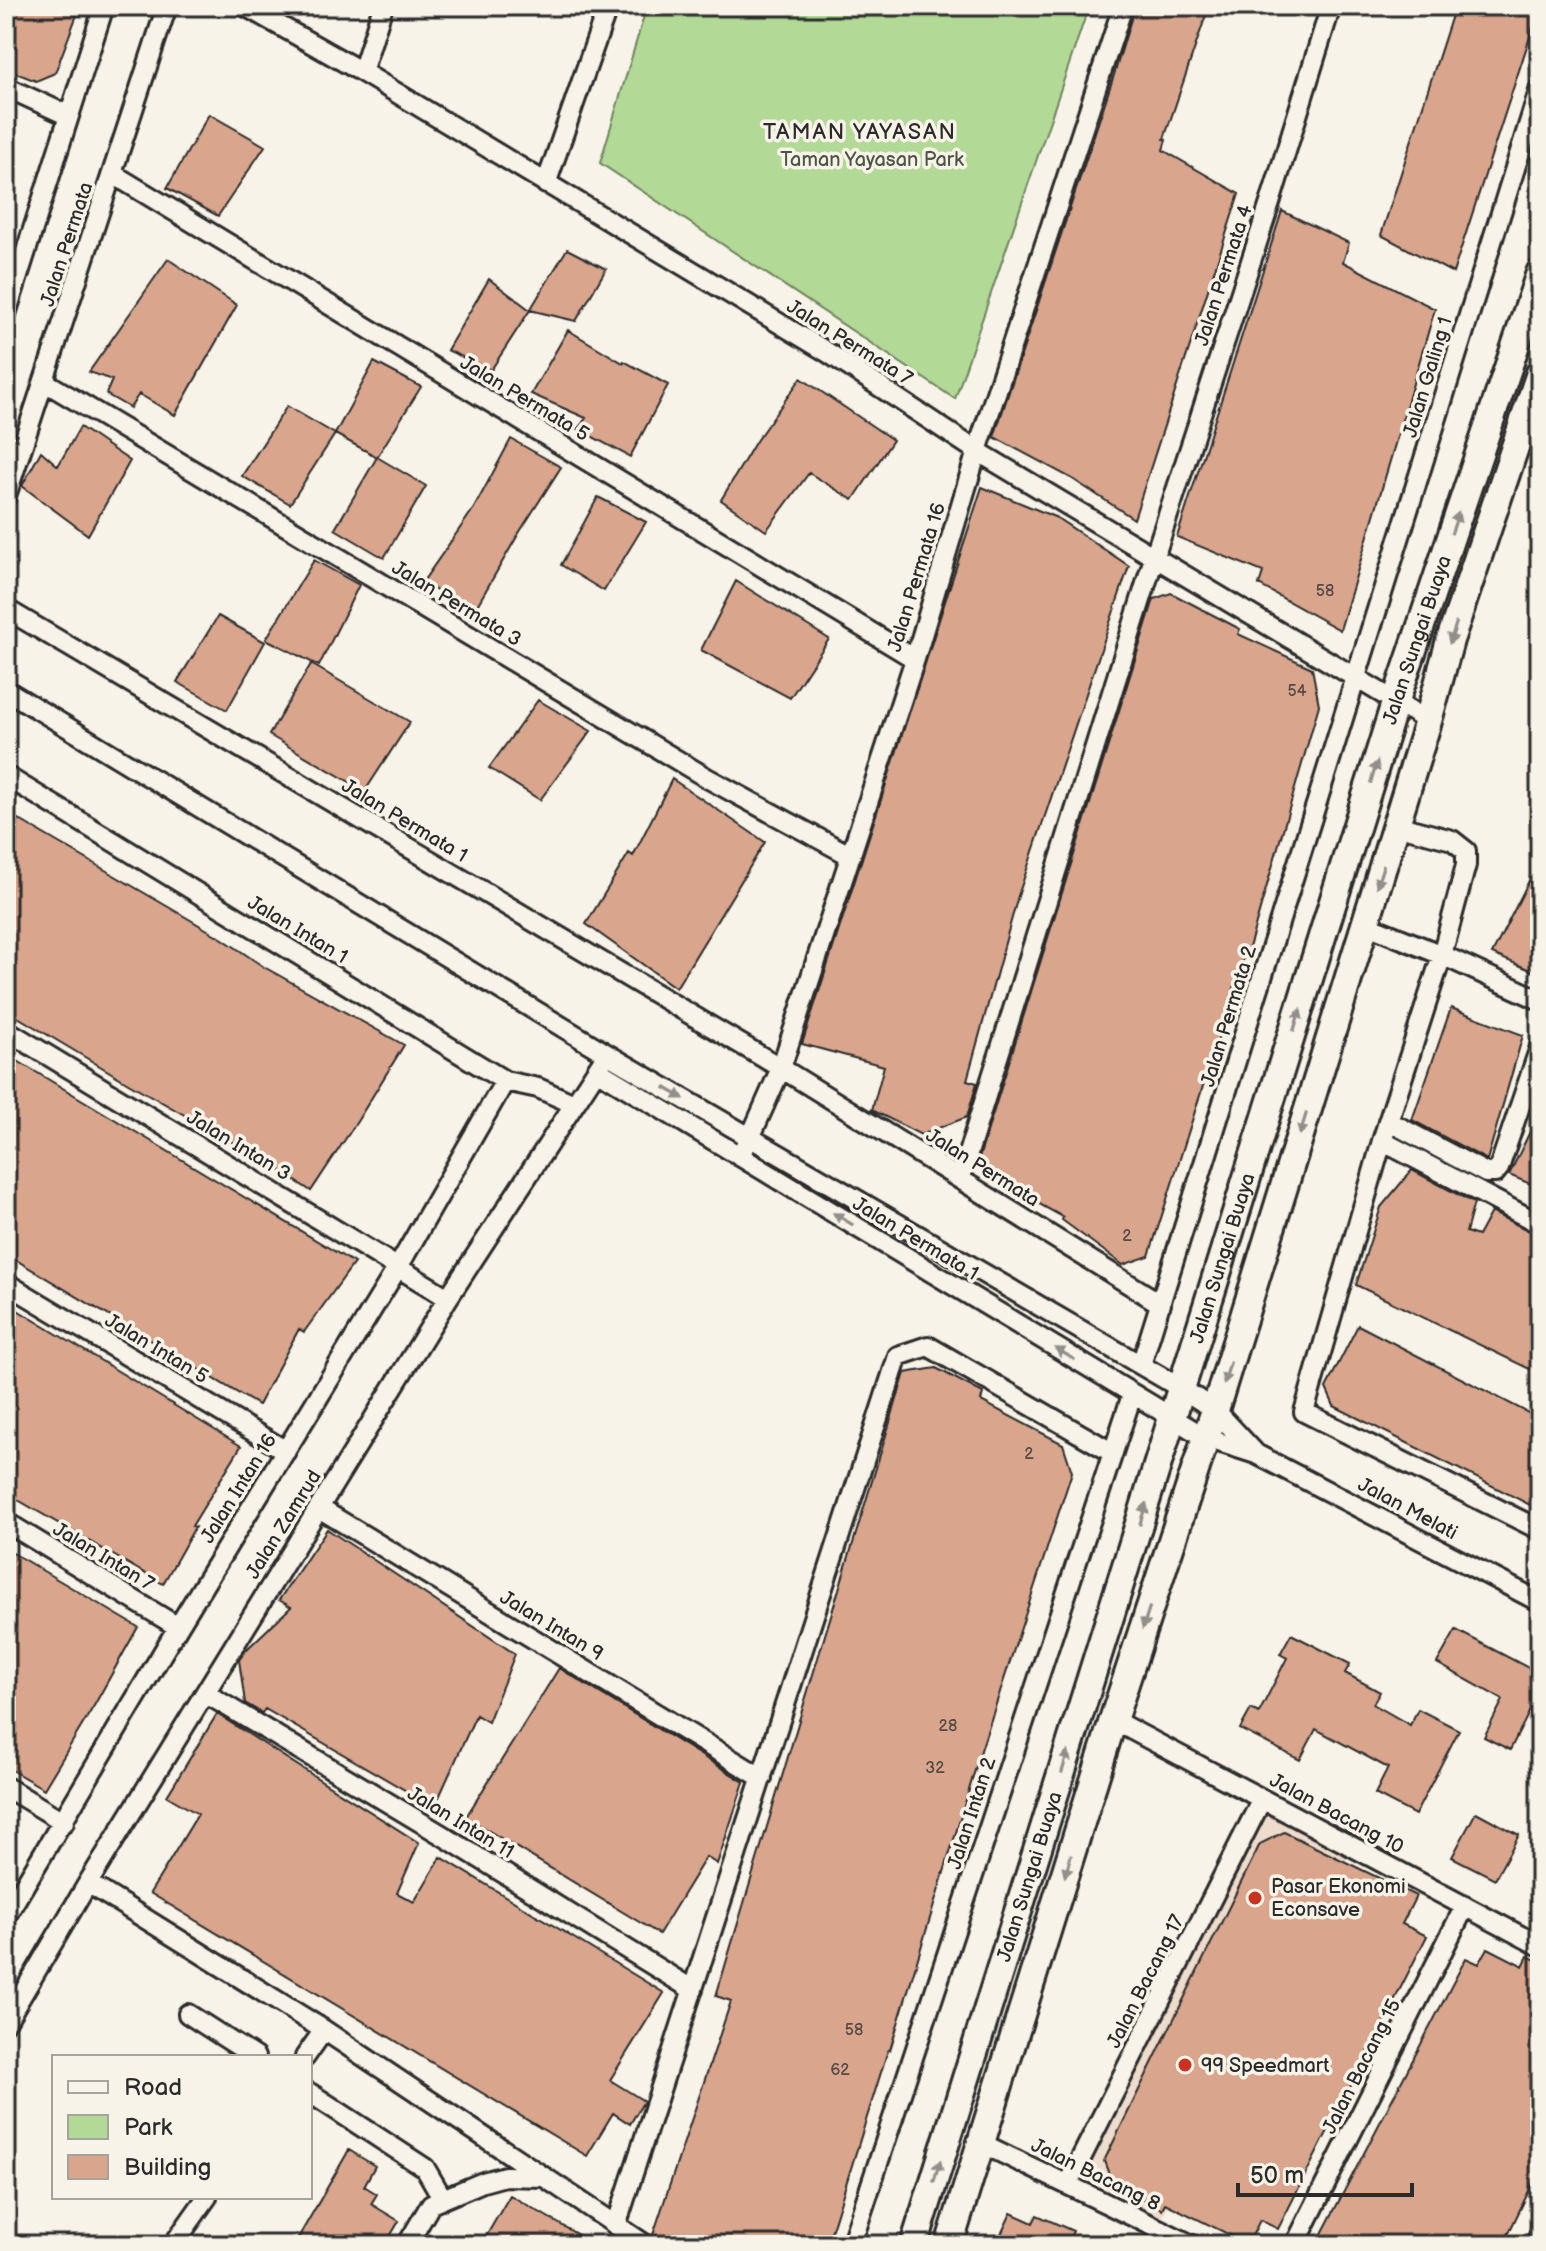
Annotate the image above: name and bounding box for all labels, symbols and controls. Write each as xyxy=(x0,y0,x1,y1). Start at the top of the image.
district label: TAMAN YAYASAN xyxy=(763,119,957,146)
park label: Taman Yayasan Park xyxy=(780,148,964,172)
street label: Jalan Permata xyxy=(36,179,98,309)
street label: Jalan Permata 4 xyxy=(1190,202,1258,349)
street label: Jalan Permata 7 xyxy=(782,295,917,391)
street label: Jalan Galing 1 xyxy=(1398,314,1458,441)
street label: Jalan Permata 5 xyxy=(456,351,593,447)
street label: Jalan Permata 16 xyxy=(883,500,951,655)
one-way arrow xyxy=(1450,511,1462,535)
street label: Jalan Sungai Buaya xyxy=(1378,552,1457,728)
street label: Jalan Permata 3 xyxy=(387,556,526,652)
house number: 58 xyxy=(1316,582,1334,601)
one-way arrow xyxy=(1446,621,1459,645)
house number: 54 xyxy=(1288,682,1307,701)
one-way arrow xyxy=(1368,760,1381,784)
street label: Jalan Permata 1 xyxy=(337,774,472,868)
one-way arrow xyxy=(1373,864,1386,888)
street label: Jalan Intan 1 xyxy=(243,891,352,969)
street label: Jalan Permata 2 xyxy=(1196,943,1262,1090)
one-way arrow xyxy=(1291,1008,1303,1032)
one-way arrow xyxy=(663,1086,685,1100)
street label: Jalan Intan 3 xyxy=(182,1105,295,1186)
one-way arrow xyxy=(1296,1113,1309,1137)
street label: Jalan Permata xyxy=(921,1123,1044,1212)
street label: Jalan Sungai Buaya xyxy=(1185,1170,1261,1346)
street label: Jalan Permata 1 xyxy=(848,1192,983,1286)
one-way arrow xyxy=(832,1213,854,1227)
house number: 2 xyxy=(1122,1227,1132,1246)
street label: Jalan Intan 5 xyxy=(101,1309,212,1389)
one-way arrow xyxy=(1054,1348,1076,1362)
one-way arrow xyxy=(1220,1361,1233,1385)
street label: Jalan Intan 16 xyxy=(196,1429,282,1548)
house number: 2 xyxy=(1024,1445,1034,1464)
street label: Jalan Zamrud xyxy=(241,1466,327,1583)
street label: Jalan Melati xyxy=(1354,1473,1461,1545)
one-way arrow xyxy=(1137,1502,1150,1526)
street label: Jalan Intan 7 xyxy=(48,1517,159,1597)
street label: Jalan Intan 9 xyxy=(495,1586,607,1666)
one-way arrow xyxy=(1140,1607,1152,1631)
house number: 28 xyxy=(939,1717,957,1736)
one-way arrow xyxy=(1059,1750,1072,1774)
street label: Jalan Intan 2 xyxy=(943,1754,1001,1872)
house number: 32 xyxy=(925,1759,945,1778)
street label: Jalan Bacang 10 xyxy=(1265,1768,1408,1859)
street label: Jalan Intan 11 xyxy=(403,1782,518,1864)
street label: Jalan Sungai Buaya xyxy=(992,1789,1068,1965)
one-way arrow xyxy=(1061,1855,1073,1879)
place label: Pasar Ekonomi Econsave xyxy=(1271,1875,1406,1922)
marker: Pasar Ekonomi Econsave xyxy=(1246,1889,1264,1907)
street label: Jalan Bacang 17 xyxy=(1102,1911,1190,2052)
street label: Jalan Bacang 15 xyxy=(1318,1995,1406,2138)
house number: 58 xyxy=(845,2021,863,2040)
place label: 99 Speedmart xyxy=(1201,2054,1329,2078)
legend xyxy=(52,2055,312,2199)
marker: 99 Speedmart xyxy=(1176,2056,1194,2074)
house number: 62 xyxy=(830,2061,850,2080)
text: Road xyxy=(124,2073,182,2102)
text: Park xyxy=(124,2113,172,2142)
street label: Jalan Bacang 8 xyxy=(1027,2133,1164,2216)
scale bar xyxy=(1238,2147,1412,2197)
text: Building xyxy=(124,2153,211,2182)
one-way arrow xyxy=(931,2158,944,2182)
text: 50 m xyxy=(1250,2161,1304,2190)

